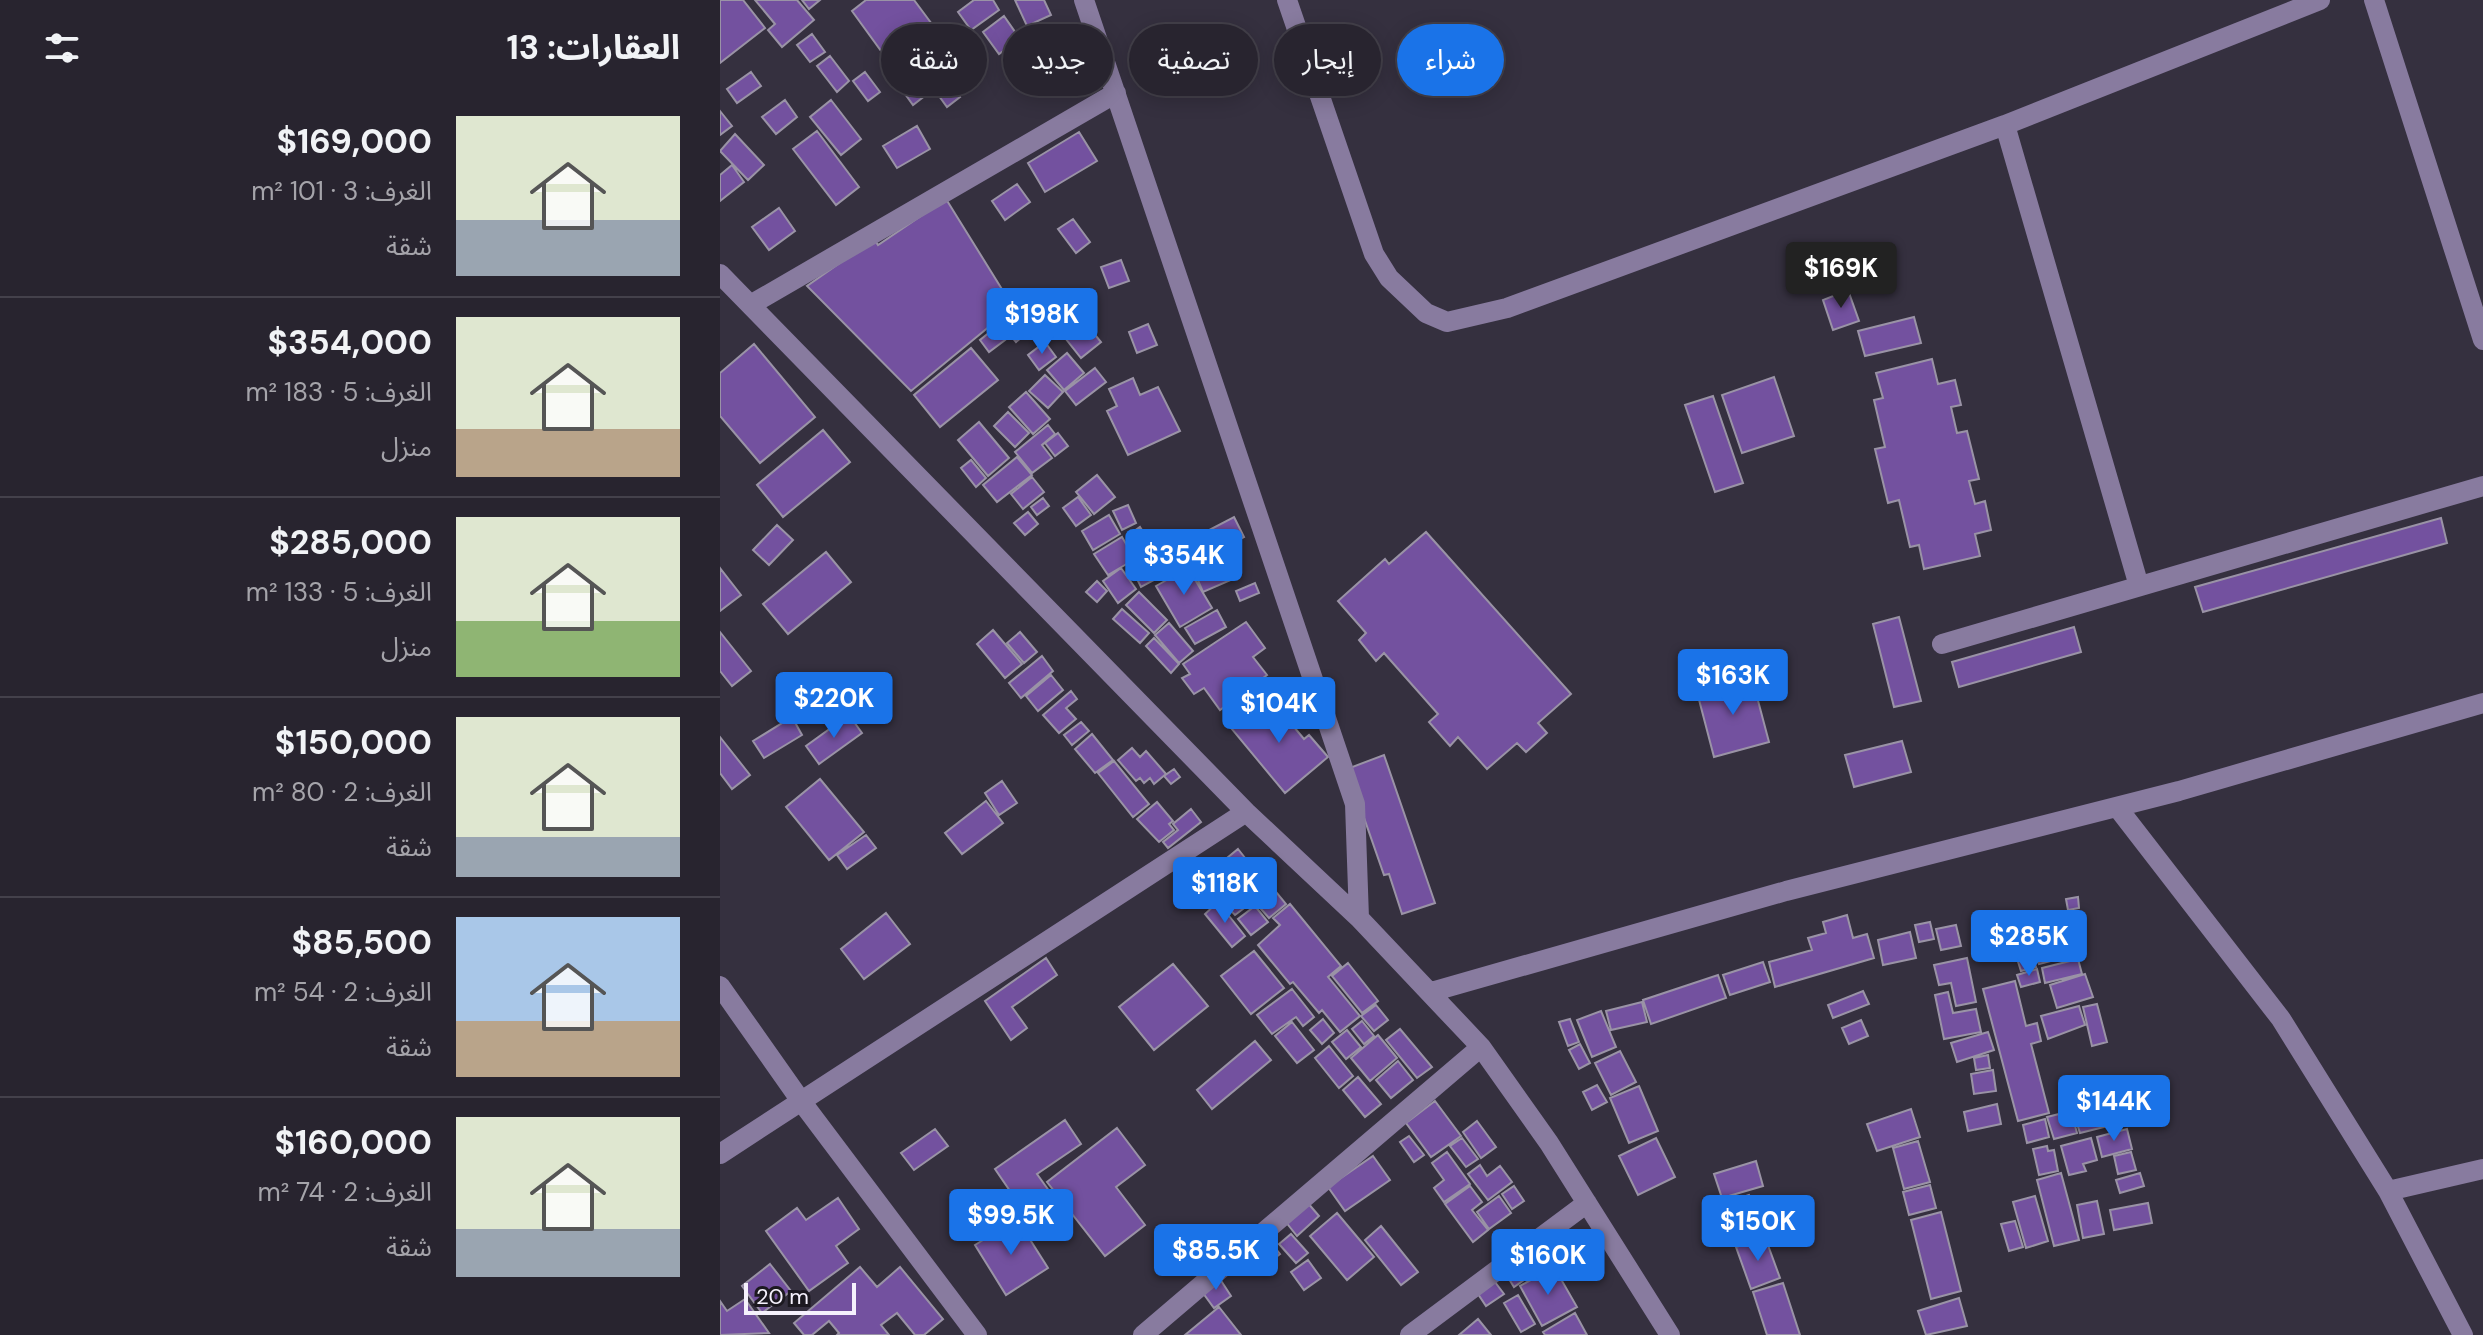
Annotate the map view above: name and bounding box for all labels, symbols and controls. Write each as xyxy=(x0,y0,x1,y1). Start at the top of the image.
chip: شقة xyxy=(881,24,987,96)
chip: جديد xyxy=(1003,24,1113,96)
chip: تصفية xyxy=(1129,24,1258,96)
chip: إيجار xyxy=(1274,24,1381,96)
chip: شراء xyxy=(1397,24,1504,96)
text: العقارات: 13 xyxy=(506,25,680,70)
icon: filters xyxy=(40,26,84,70)
text: $169,000 xyxy=(276,119,432,164)
icon: home xyxy=(520,148,616,244)
text: الغرف: 3 · 101 m² xyxy=(251,174,432,208)
text: شقة xyxy=(386,229,432,263)
pin: $169K xyxy=(1785,242,1897,310)
text: $169K xyxy=(1804,251,1878,285)
pin: $198K xyxy=(986,288,1098,356)
text: $198K xyxy=(1005,297,1079,331)
text: $354,000 xyxy=(268,320,432,365)
icon: home xyxy=(520,349,616,445)
text: الغرف: 5 · 183 m² xyxy=(245,375,432,409)
text: منزل xyxy=(381,430,432,464)
text: $285,000 xyxy=(269,520,432,565)
pin: $354K xyxy=(1128,529,1240,597)
text: $354K xyxy=(1143,538,1225,572)
icon: home xyxy=(520,549,616,645)
text: الغرف: 5 · 133 m² xyxy=(246,575,432,609)
text: منزل xyxy=(381,630,432,664)
pin: $163K xyxy=(1677,649,1789,717)
text: $163K xyxy=(1696,658,1770,692)
pin: $220K xyxy=(778,672,890,740)
pin: $104K xyxy=(1223,677,1335,745)
text: $220K xyxy=(794,681,874,715)
text: $104K xyxy=(1240,686,1318,720)
text: $150,000 xyxy=(275,720,432,765)
icon: home xyxy=(520,749,616,845)
text: الغرف: 2 · 80 m² xyxy=(252,775,432,809)
text: شقة xyxy=(386,830,432,864)
pin: $118K xyxy=(1169,857,1281,925)
text: $118K xyxy=(1191,866,1259,900)
pin: $285K xyxy=(1973,910,2085,978)
text: $285K xyxy=(1989,919,2069,953)
text: $85,500 xyxy=(291,920,432,965)
icon: home xyxy=(520,949,616,1045)
text: الغرف: 2 · 54 m² xyxy=(254,975,432,1009)
text: شقة xyxy=(386,1030,432,1064)
pin: $144K xyxy=(2058,1075,2170,1143)
text: $144K xyxy=(2076,1084,2152,1118)
text: $160,000 xyxy=(274,1120,432,1165)
icon: home xyxy=(520,1149,616,1245)
text: الغرف: 2 · 74 m² xyxy=(257,1175,432,1209)
pin: $99.5K xyxy=(946,1189,1076,1257)
pin: $150K xyxy=(1702,1195,1814,1263)
text: $99.5K xyxy=(967,1198,1055,1232)
text: $150K xyxy=(1720,1204,1796,1238)
pin: $85.5K xyxy=(1151,1224,1281,1292)
pin: $160K xyxy=(1492,1229,1604,1297)
text: شقة xyxy=(386,1230,432,1264)
text: $85.5K xyxy=(1172,1233,1260,1267)
text: $160K xyxy=(1510,1238,1586,1272)
scale bar xyxy=(744,1279,856,1315)
text: 20 m xyxy=(756,1282,809,1311)

